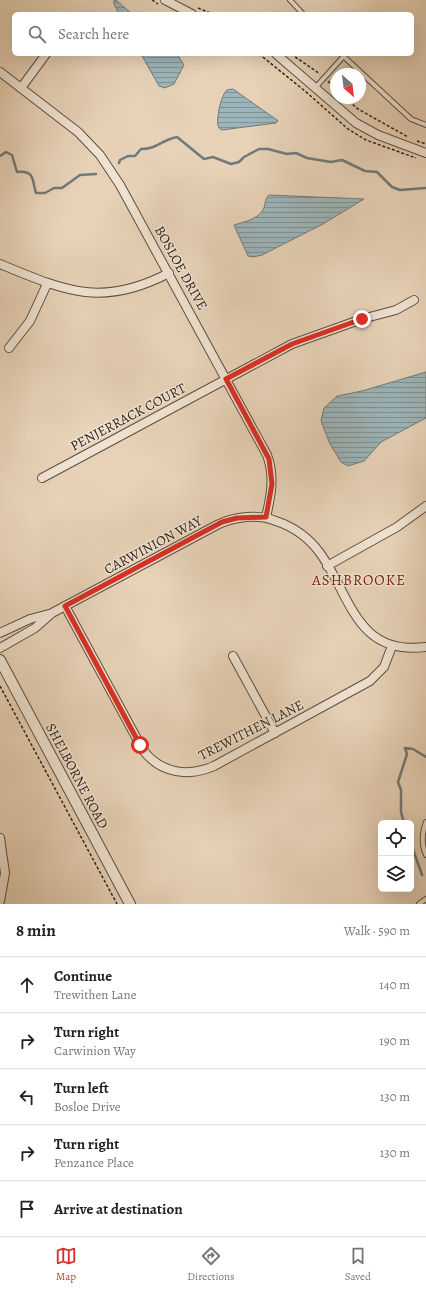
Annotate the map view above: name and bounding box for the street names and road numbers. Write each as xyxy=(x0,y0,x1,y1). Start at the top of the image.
street label: BOSLOE DRIVE xyxy=(150,222,212,314)
street label: PENJERRACK COURT xyxy=(67,378,189,455)
street label: CARWINION WAY xyxy=(101,511,206,579)
street label: TREWITHEN LANE xyxy=(195,695,307,765)
street label: SHELBORNE ROAD xyxy=(41,720,113,832)

